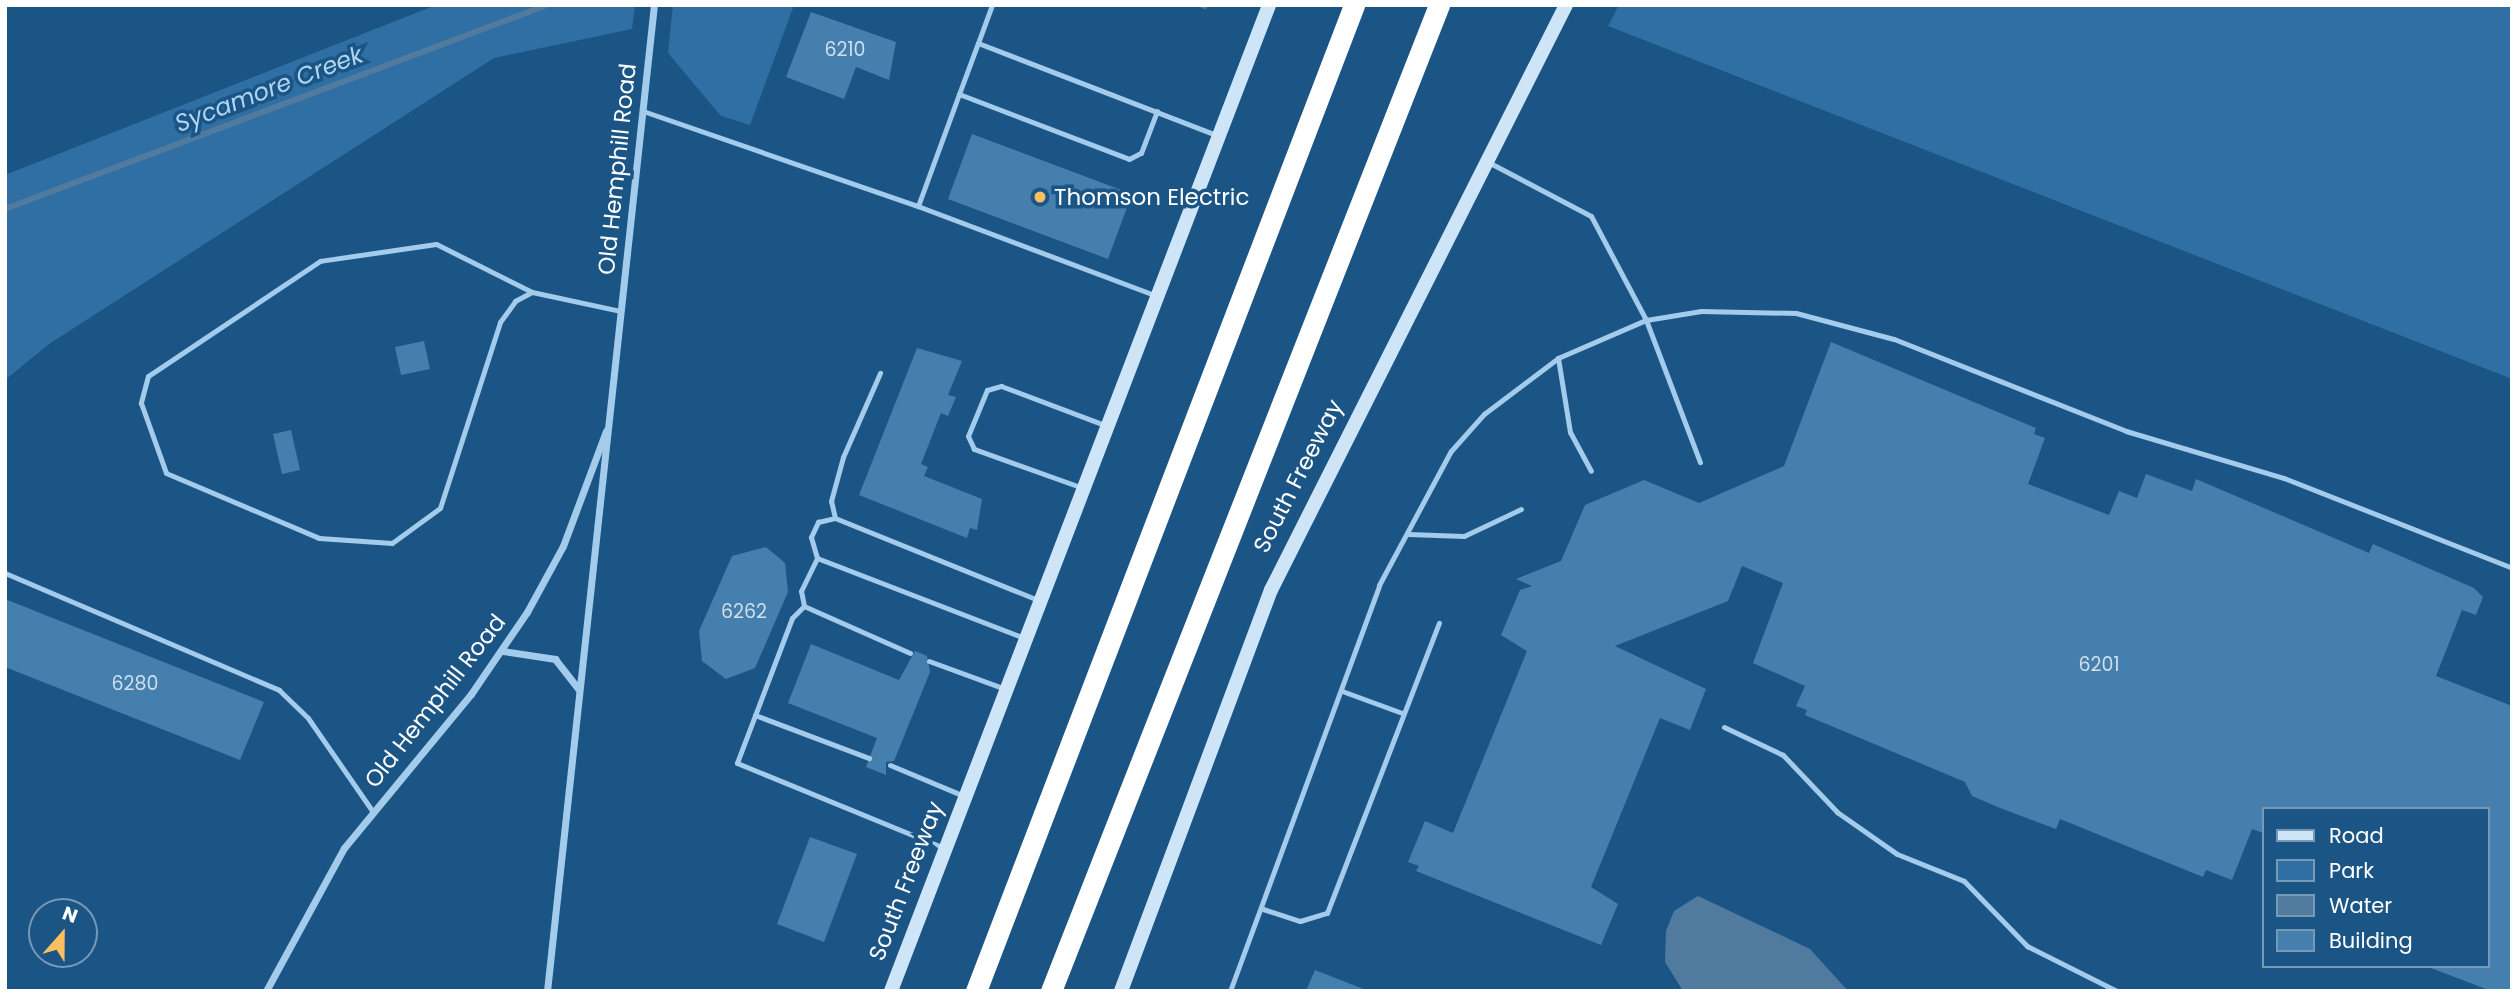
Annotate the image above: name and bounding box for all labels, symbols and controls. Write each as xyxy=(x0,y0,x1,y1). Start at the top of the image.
house number: 6210 xyxy=(824,39,866,61)
water label: Sycamore Creek xyxy=(171,40,367,138)
street label: Old Hemphill Road xyxy=(592,62,642,276)
place label: Thomson Electric xyxy=(1054,183,1249,211)
marker: Thomson Electric xyxy=(1032,189,1048,205)
street label: South Freeway xyxy=(1248,395,1348,557)
house number: 6262 xyxy=(721,601,767,623)
street label: Old Hemphill Road xyxy=(359,609,511,793)
house number: 6201 xyxy=(2078,654,2120,676)
house number: 6280 xyxy=(112,673,158,695)
street label: South Freeway xyxy=(863,798,949,964)
legend xyxy=(2262,807,2489,968)
text: Road xyxy=(2329,821,2384,850)
text: Park xyxy=(2329,856,2374,885)
text: Water xyxy=(2329,891,2392,920)
north arrow xyxy=(28,898,98,968)
text: N xyxy=(58,900,81,930)
text: Building xyxy=(2329,926,2413,955)

